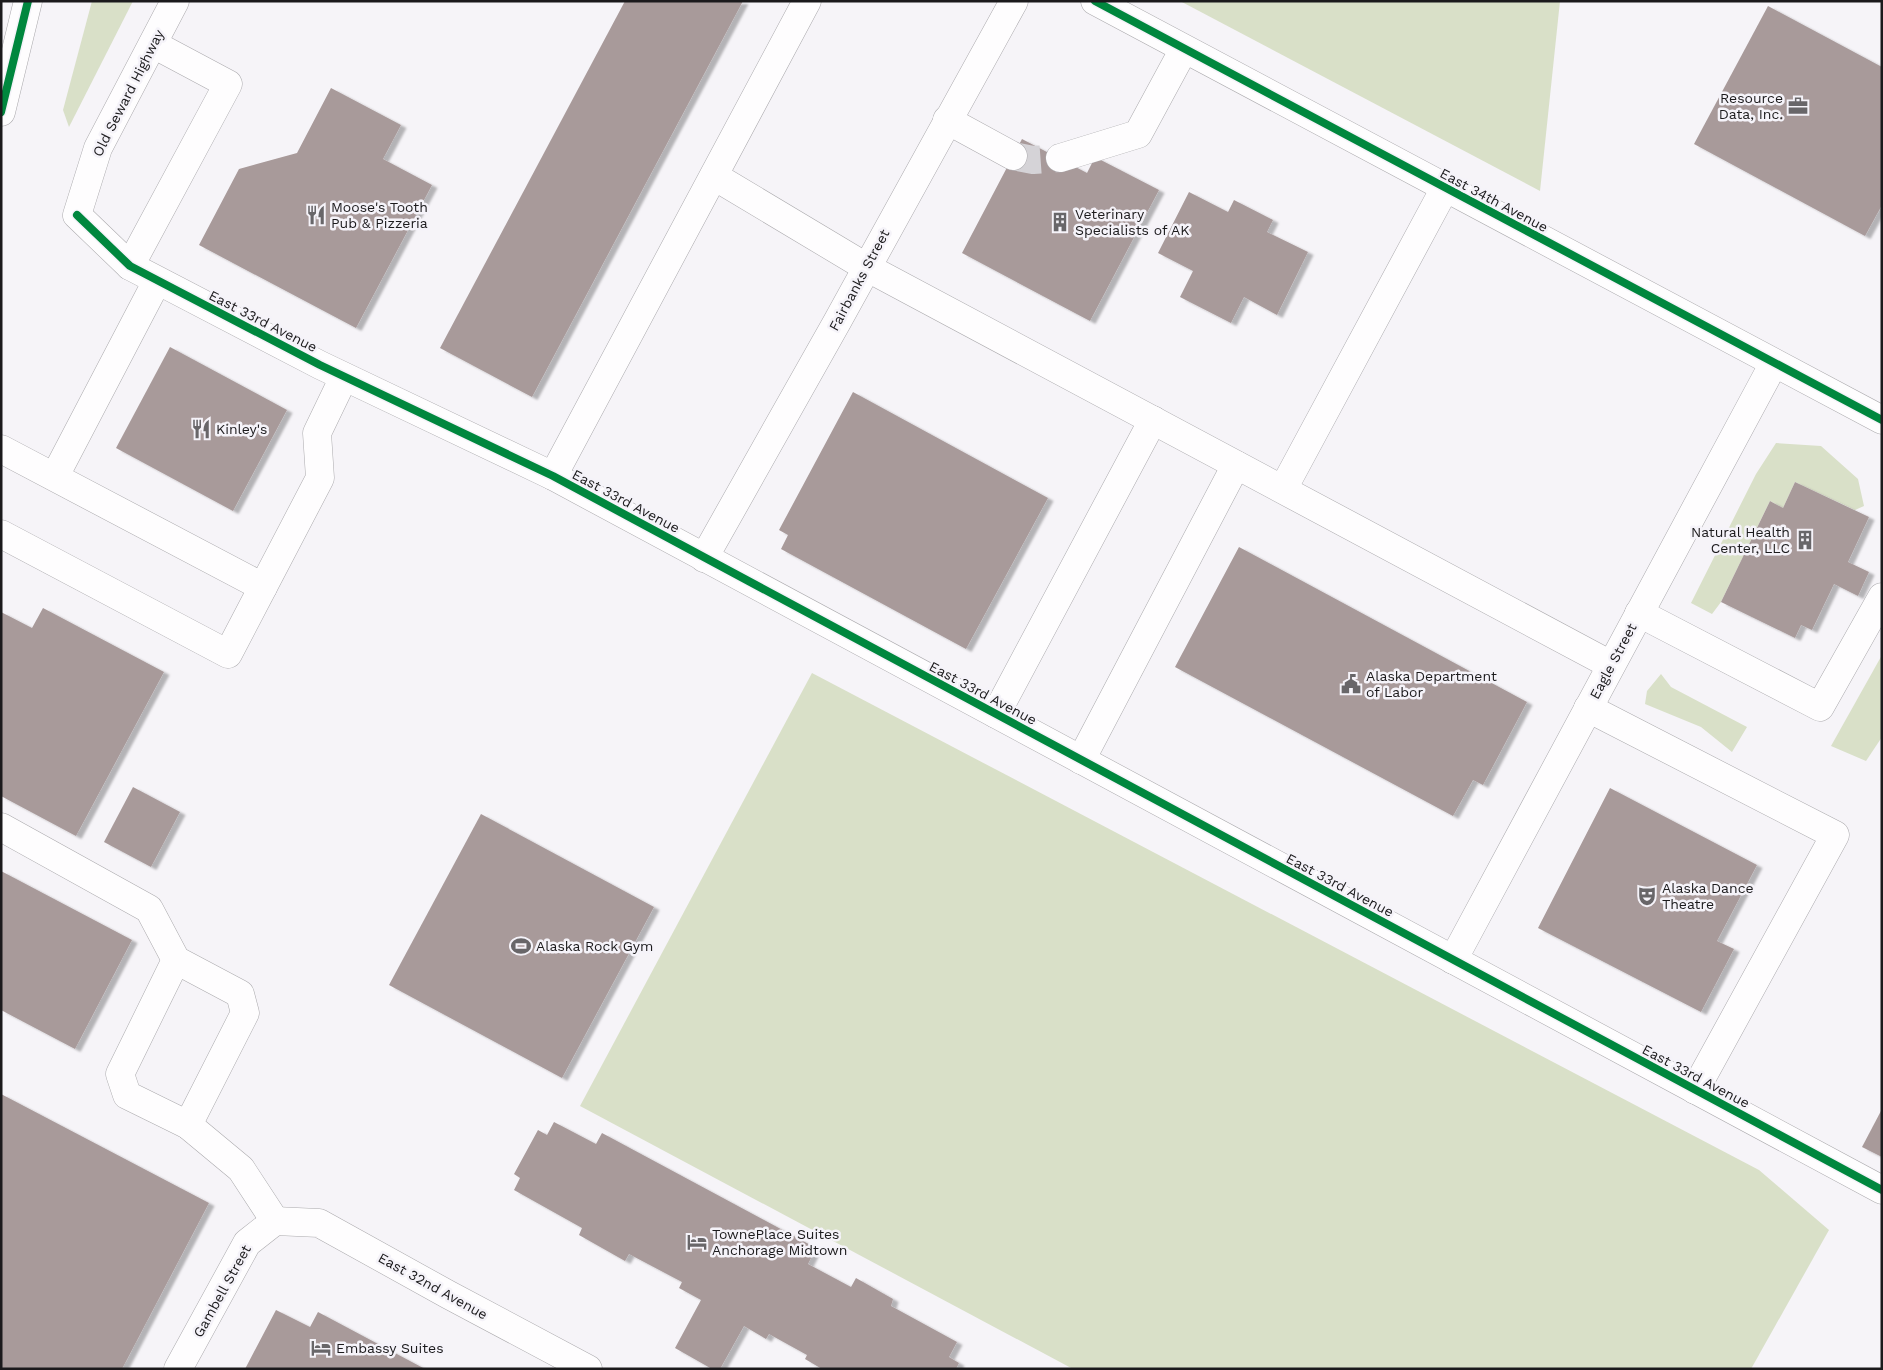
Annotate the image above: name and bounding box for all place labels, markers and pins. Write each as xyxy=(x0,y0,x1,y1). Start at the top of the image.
place label: Resource Data, Inc. xyxy=(1719,90,1783,122)
office icon: Resource Data, Inc. xyxy=(1787,95,1809,117)
place label: Moose's Tooth Pub & Pizzeria xyxy=(331,199,428,231)
restaurant icon: Moose's Tooth Pub & Pizzeria xyxy=(305,204,327,226)
place label: Veterinary Specialists of AK xyxy=(1075,206,1190,238)
building icon: Veterinary Specialists of AK xyxy=(1049,211,1071,233)
restaurant icon: Kinley's xyxy=(190,418,212,440)
place label: Kinley's xyxy=(216,421,267,437)
place label: Natural Health Center, LLC xyxy=(1691,524,1790,556)
building icon: Natural Health Center, LLC xyxy=(1794,529,1816,551)
place label: Alaska Department of Labor xyxy=(1366,668,1497,700)
public building icon: Alaska Department of Labor xyxy=(1340,673,1362,695)
place label: Alaska Dance Theatre xyxy=(1662,880,1754,912)
theatre icon: Alaska Dance Theatre xyxy=(1636,885,1658,907)
sports icon: Alaska Rock Gym xyxy=(510,935,532,957)
place label: Alaska Rock Gym xyxy=(536,938,653,954)
place label: TownePlace Suites Anchorage Midtown xyxy=(712,1226,847,1258)
hotel icon: TownePlace Suites Anchorage Midtown xyxy=(686,1231,708,1253)
hotel icon: Embassy Suites xyxy=(310,1337,332,1359)
place label: Embassy Suites xyxy=(336,1340,444,1356)

